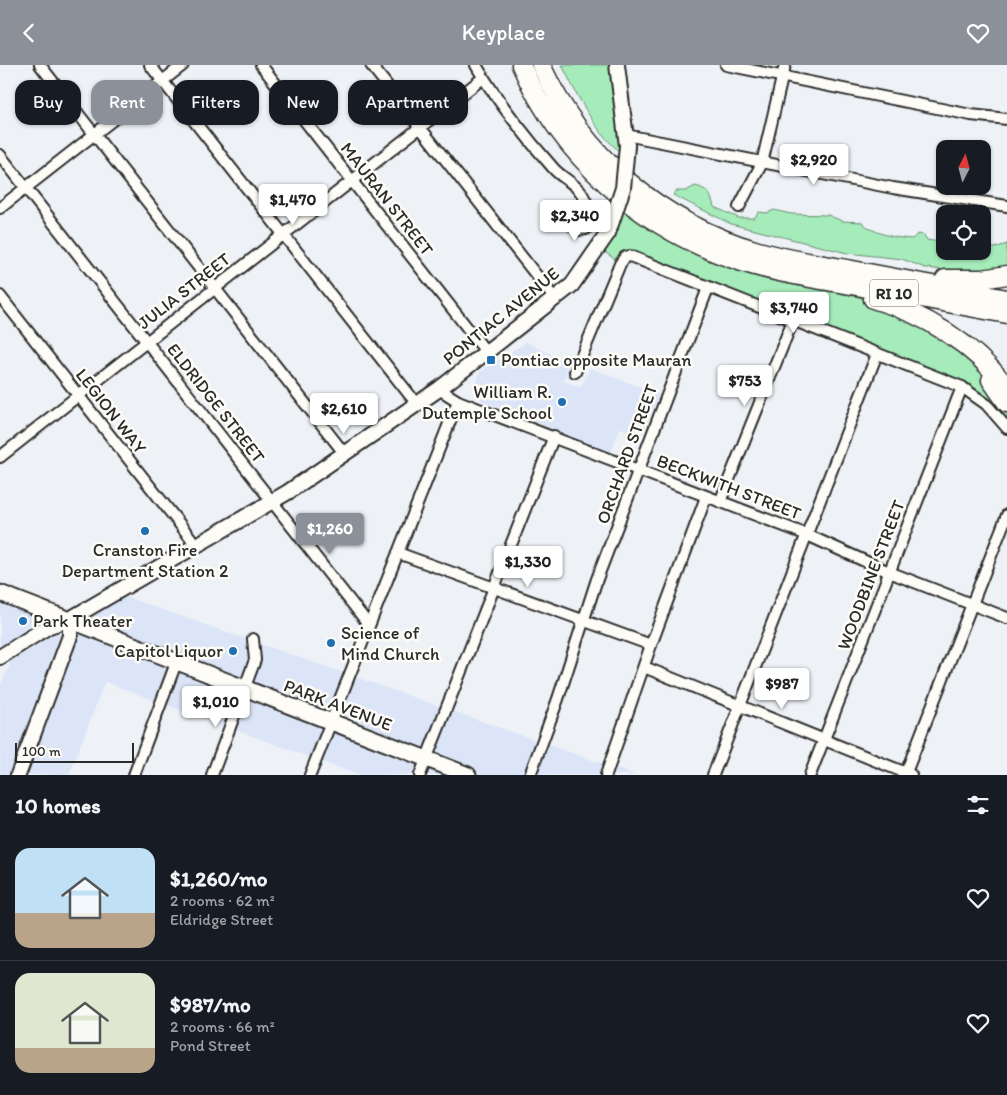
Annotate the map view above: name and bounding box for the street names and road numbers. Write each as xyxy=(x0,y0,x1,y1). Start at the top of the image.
street label: MAURAN STREET xyxy=(336,138,438,260)
street label: JULIA STREET xyxy=(133,248,235,334)
street label: PONTIAC AVENUE xyxy=(438,262,564,370)
road number: RI 10 xyxy=(870,279,918,307)
street label: ELDRIDGE STREET xyxy=(162,339,270,467)
street label: LEGION WAY xyxy=(71,364,152,459)
street label: ORCHARD STREET xyxy=(591,381,663,527)
street label: BECKWITH STREET xyxy=(654,449,804,525)
street label: WOODBINE STREET xyxy=(832,497,910,653)
street label: PARK AVENUE xyxy=(281,674,395,736)

